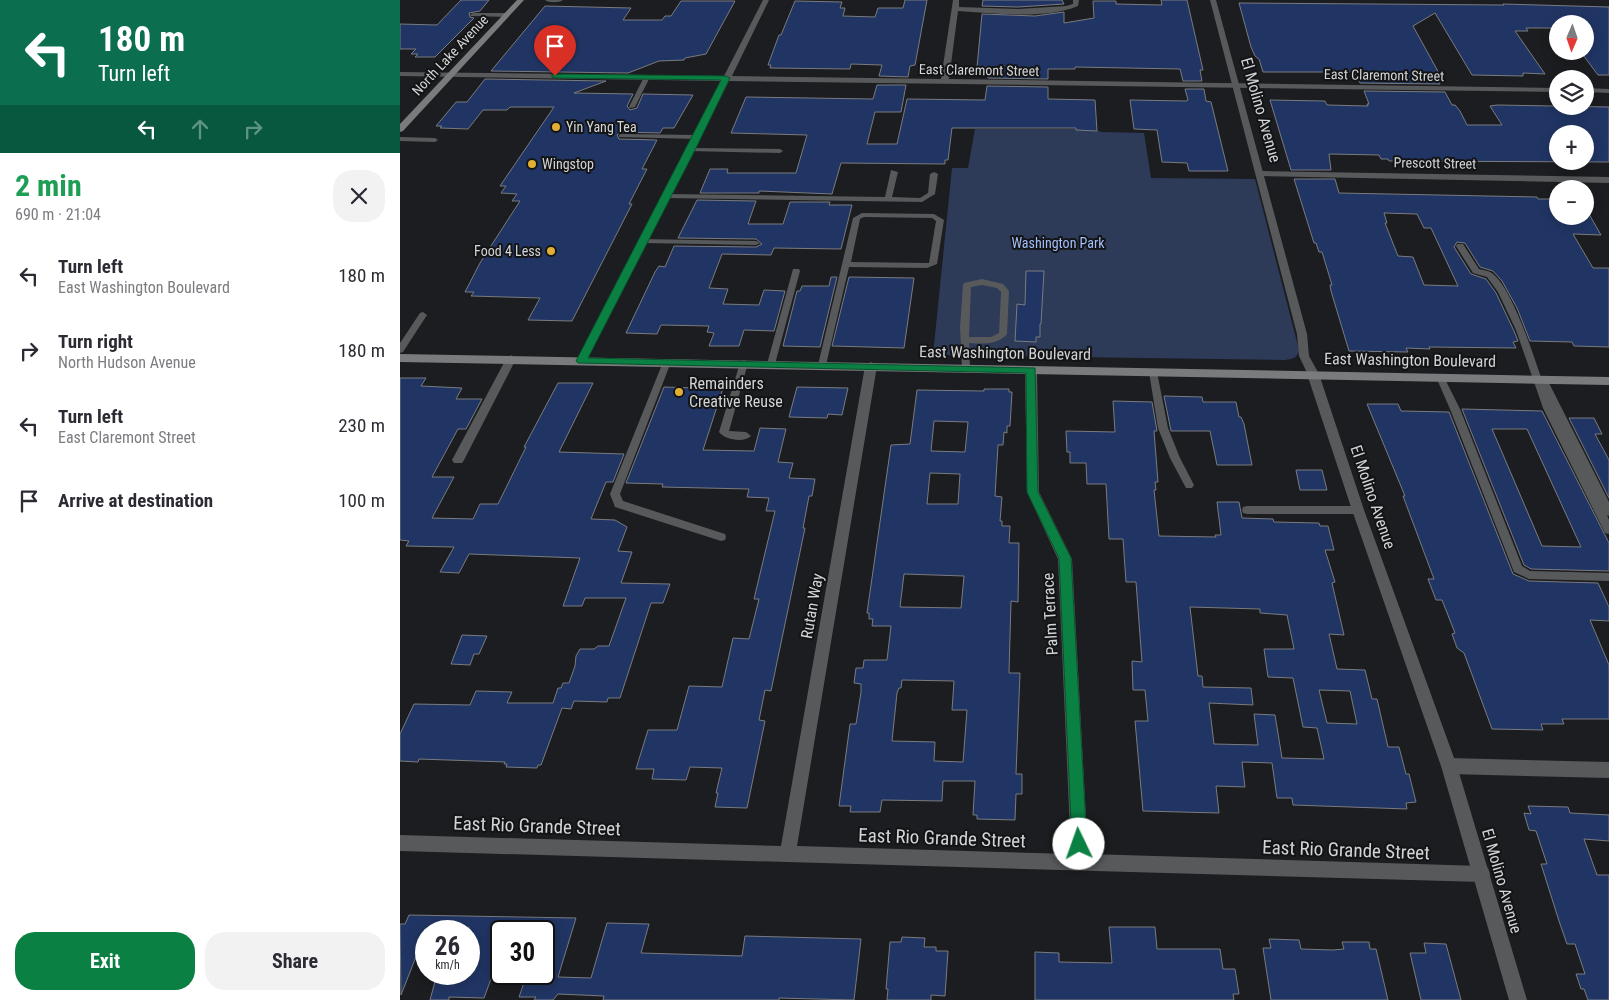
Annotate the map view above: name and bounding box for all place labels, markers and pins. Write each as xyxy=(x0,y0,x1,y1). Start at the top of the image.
pin xyxy=(534,25,576,76)
place label: Yin Yang Tea xyxy=(566,119,637,135)
marker: Yin Yang Tea xyxy=(550,121,562,133)
place label: Wingstop xyxy=(542,156,594,172)
marker: Wingstop xyxy=(526,158,538,170)
place label: Food 4 Less xyxy=(474,243,541,259)
marker: Food 4 Less xyxy=(545,245,557,257)
place label: Remainders Creative Reuse xyxy=(689,374,783,411)
marker: Remainders Creative Reuse xyxy=(673,386,685,398)

